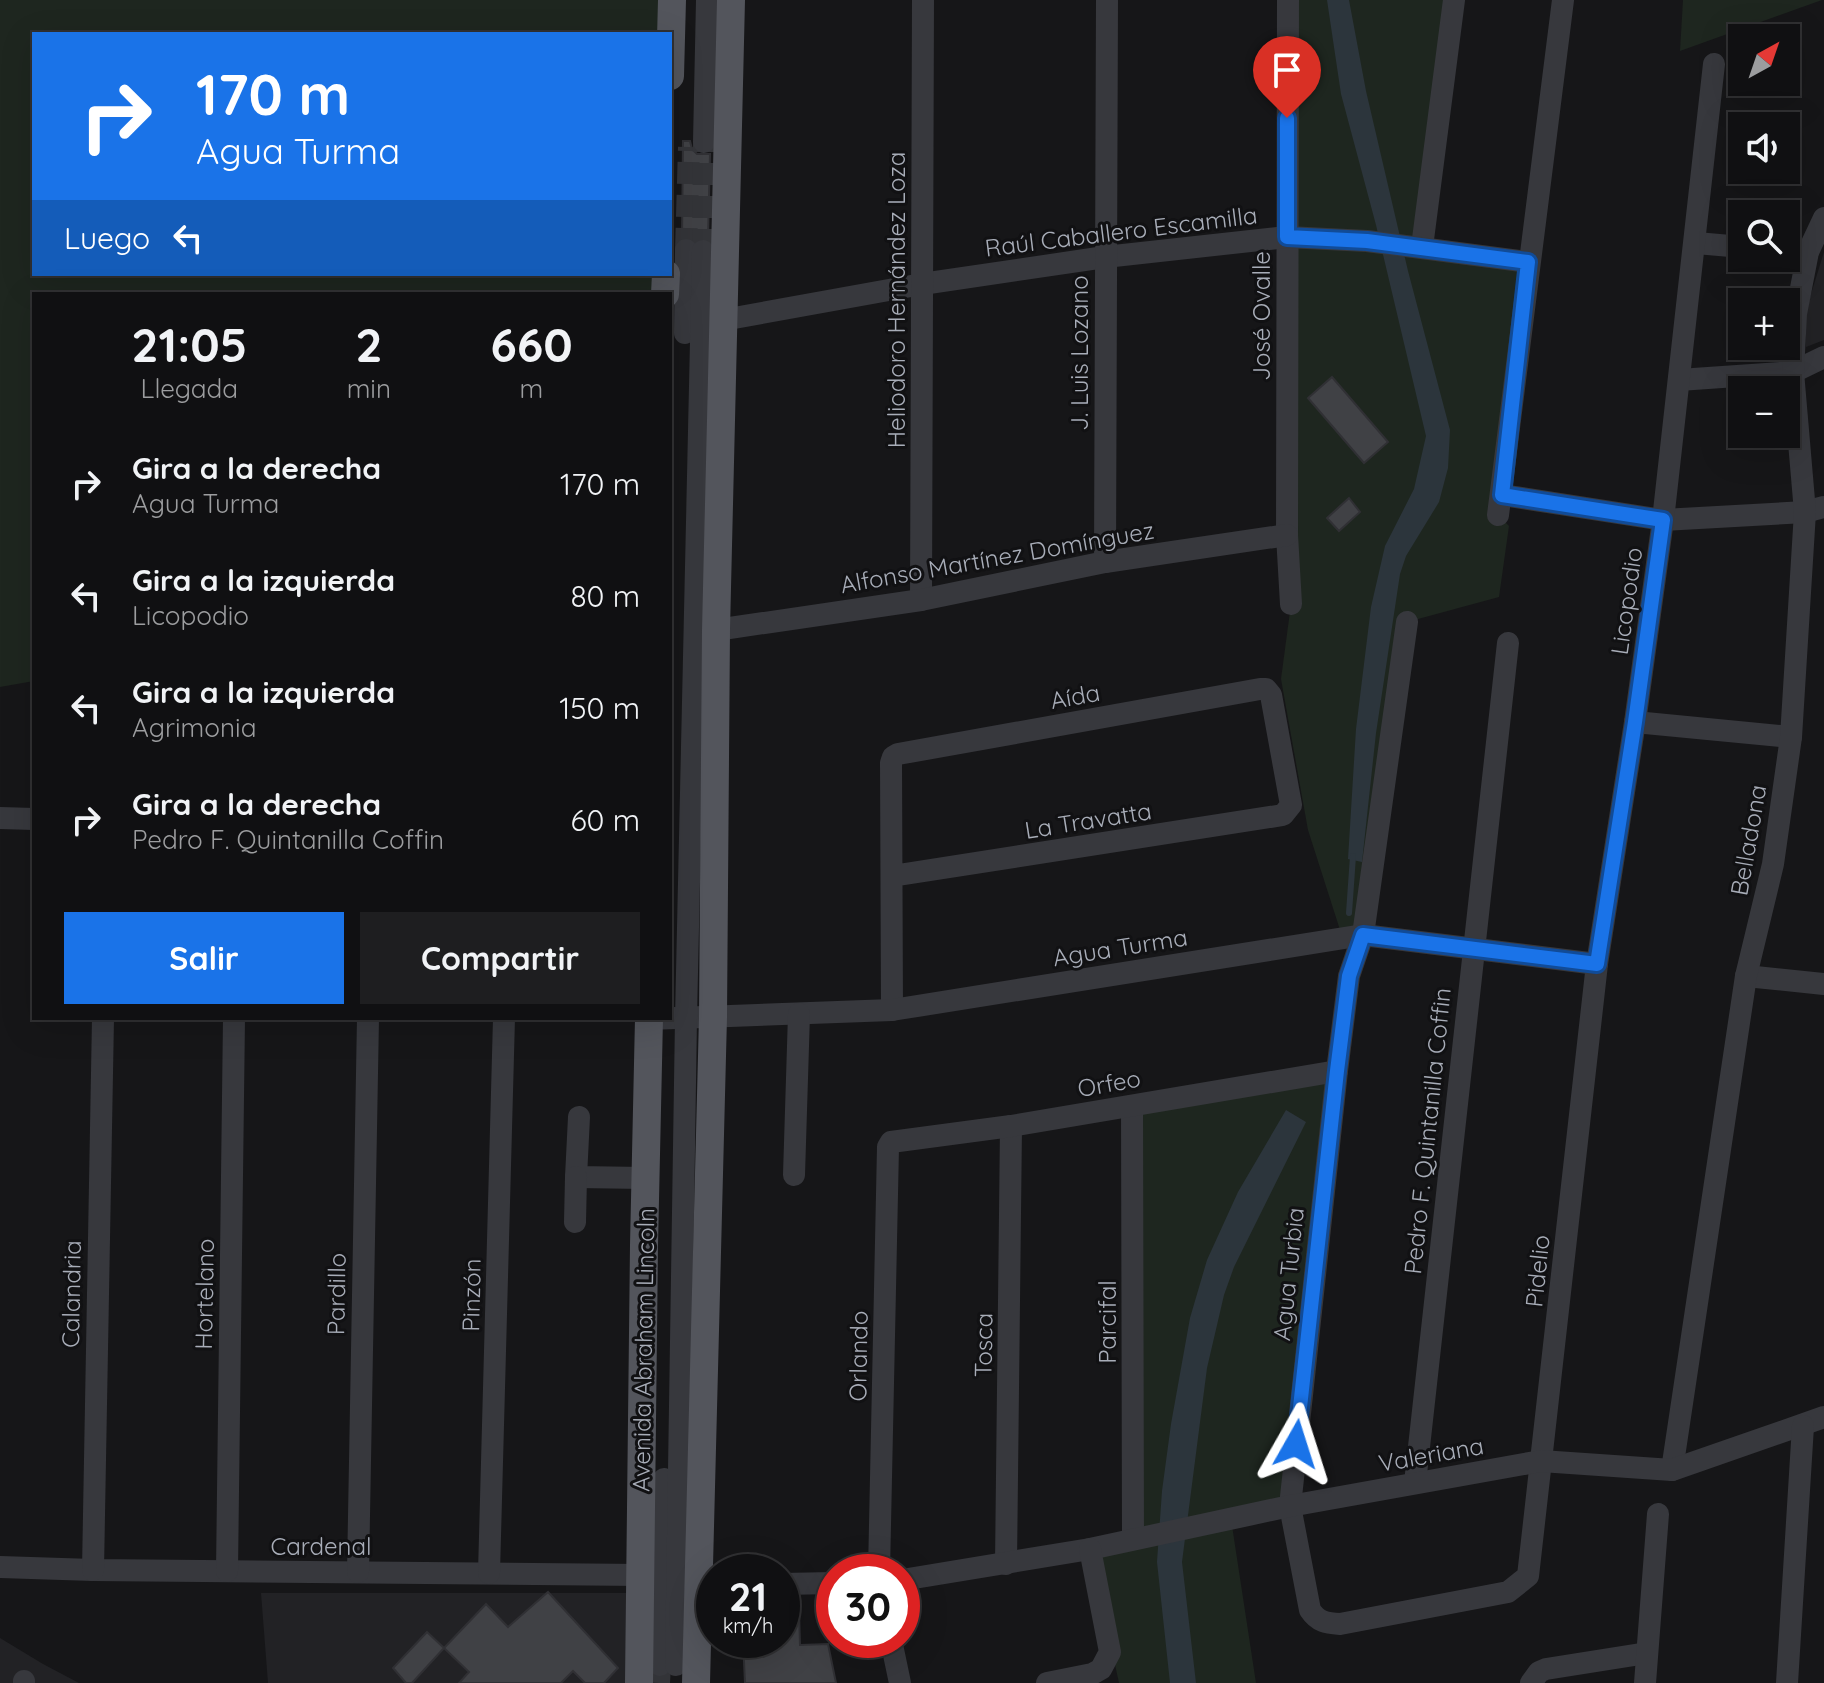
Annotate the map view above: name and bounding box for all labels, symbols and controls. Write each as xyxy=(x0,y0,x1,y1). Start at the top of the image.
north arrow xyxy=(1728,24,1800,96)
map controls xyxy=(1728,24,1800,448)
pin xyxy=(1253,36,1321,118)
icon: arrive xyxy=(1265,48,1309,92)
text: 170 m xyxy=(196,59,350,129)
icon: right xyxy=(64,64,168,168)
button: sound xyxy=(1728,112,1800,184)
text: Agua Turma xyxy=(196,128,400,173)
street label: Heliodoro Hernández Loza xyxy=(881,152,911,448)
street label: Raúl Caballero Escamilla xyxy=(983,199,1259,263)
button: search xyxy=(1728,200,1800,272)
icon: left xyxy=(166,216,210,260)
text: Luego xyxy=(64,219,150,257)
street label: José Ovalle xyxy=(1246,251,1276,381)
street label: J. Luis Lozano xyxy=(1064,275,1094,431)
button: + xyxy=(1728,288,1800,360)
text: 21:05 xyxy=(131,314,247,374)
text: 2 xyxy=(355,314,382,374)
text: 660 xyxy=(490,314,573,374)
text: Llegada xyxy=(141,372,238,405)
text: min xyxy=(347,372,391,405)
text: m xyxy=(520,372,543,405)
button: − xyxy=(1728,376,1800,448)
text: Gira a la derecha xyxy=(132,449,381,487)
icon: right xyxy=(64,462,108,506)
text: 170 m xyxy=(560,465,640,503)
text: Agua Turma xyxy=(132,487,279,520)
street label: Alfonso Martínez Domínguez xyxy=(838,515,1156,599)
street label: Licopodio xyxy=(1604,545,1648,657)
text: Gira a la izquierda xyxy=(132,561,395,599)
icon: left xyxy=(64,574,108,618)
text: 80 m xyxy=(570,577,640,615)
text: Licopodio xyxy=(132,599,249,632)
text: Gira a la izquierda xyxy=(132,673,395,711)
street label: Aída xyxy=(1048,677,1102,715)
icon: left xyxy=(64,686,108,730)
text: 150 m xyxy=(559,689,640,727)
text: Agrimonia xyxy=(132,711,256,744)
street label: Belladona xyxy=(1723,782,1773,898)
text: Gira a la derecha xyxy=(132,785,381,823)
street label: La Travatta xyxy=(1022,795,1154,845)
icon: right xyxy=(64,798,108,842)
text: 60 m xyxy=(570,801,640,839)
text: Pedro F. Quintanilla Coffin xyxy=(132,823,444,856)
button: Salir xyxy=(64,912,344,1004)
button: Compartir xyxy=(360,912,640,1004)
street label: Agua Turma xyxy=(1050,922,1190,972)
street label: Pedro F. Quintanilla Coffin xyxy=(1397,986,1457,1276)
street label: Orfeo xyxy=(1075,1063,1143,1103)
street label: Agua Turbia xyxy=(1266,1206,1310,1342)
street label: Avenida Abraham Lincoln xyxy=(626,1208,660,1492)
street label: Pidelio xyxy=(1518,1233,1556,1309)
street label: Hortelano xyxy=(188,1238,220,1350)
street label: Calandria xyxy=(55,1240,87,1348)
street label: Pardillo xyxy=(320,1253,352,1335)
street label: Pinzón xyxy=(455,1258,487,1332)
street label: Parcifal xyxy=(1092,1280,1122,1364)
street label: Orlando xyxy=(842,1310,874,1402)
street label: Tosca xyxy=(967,1313,999,1377)
position arrow xyxy=(1254,1402,1338,1486)
street label: Valeriana xyxy=(1376,1430,1486,1478)
street label: Cardenal xyxy=(271,1531,371,1561)
speed limit sign: 30 xyxy=(816,1554,920,1658)
text: 21 xyxy=(729,1571,767,1621)
text: km/h xyxy=(723,1613,773,1638)

